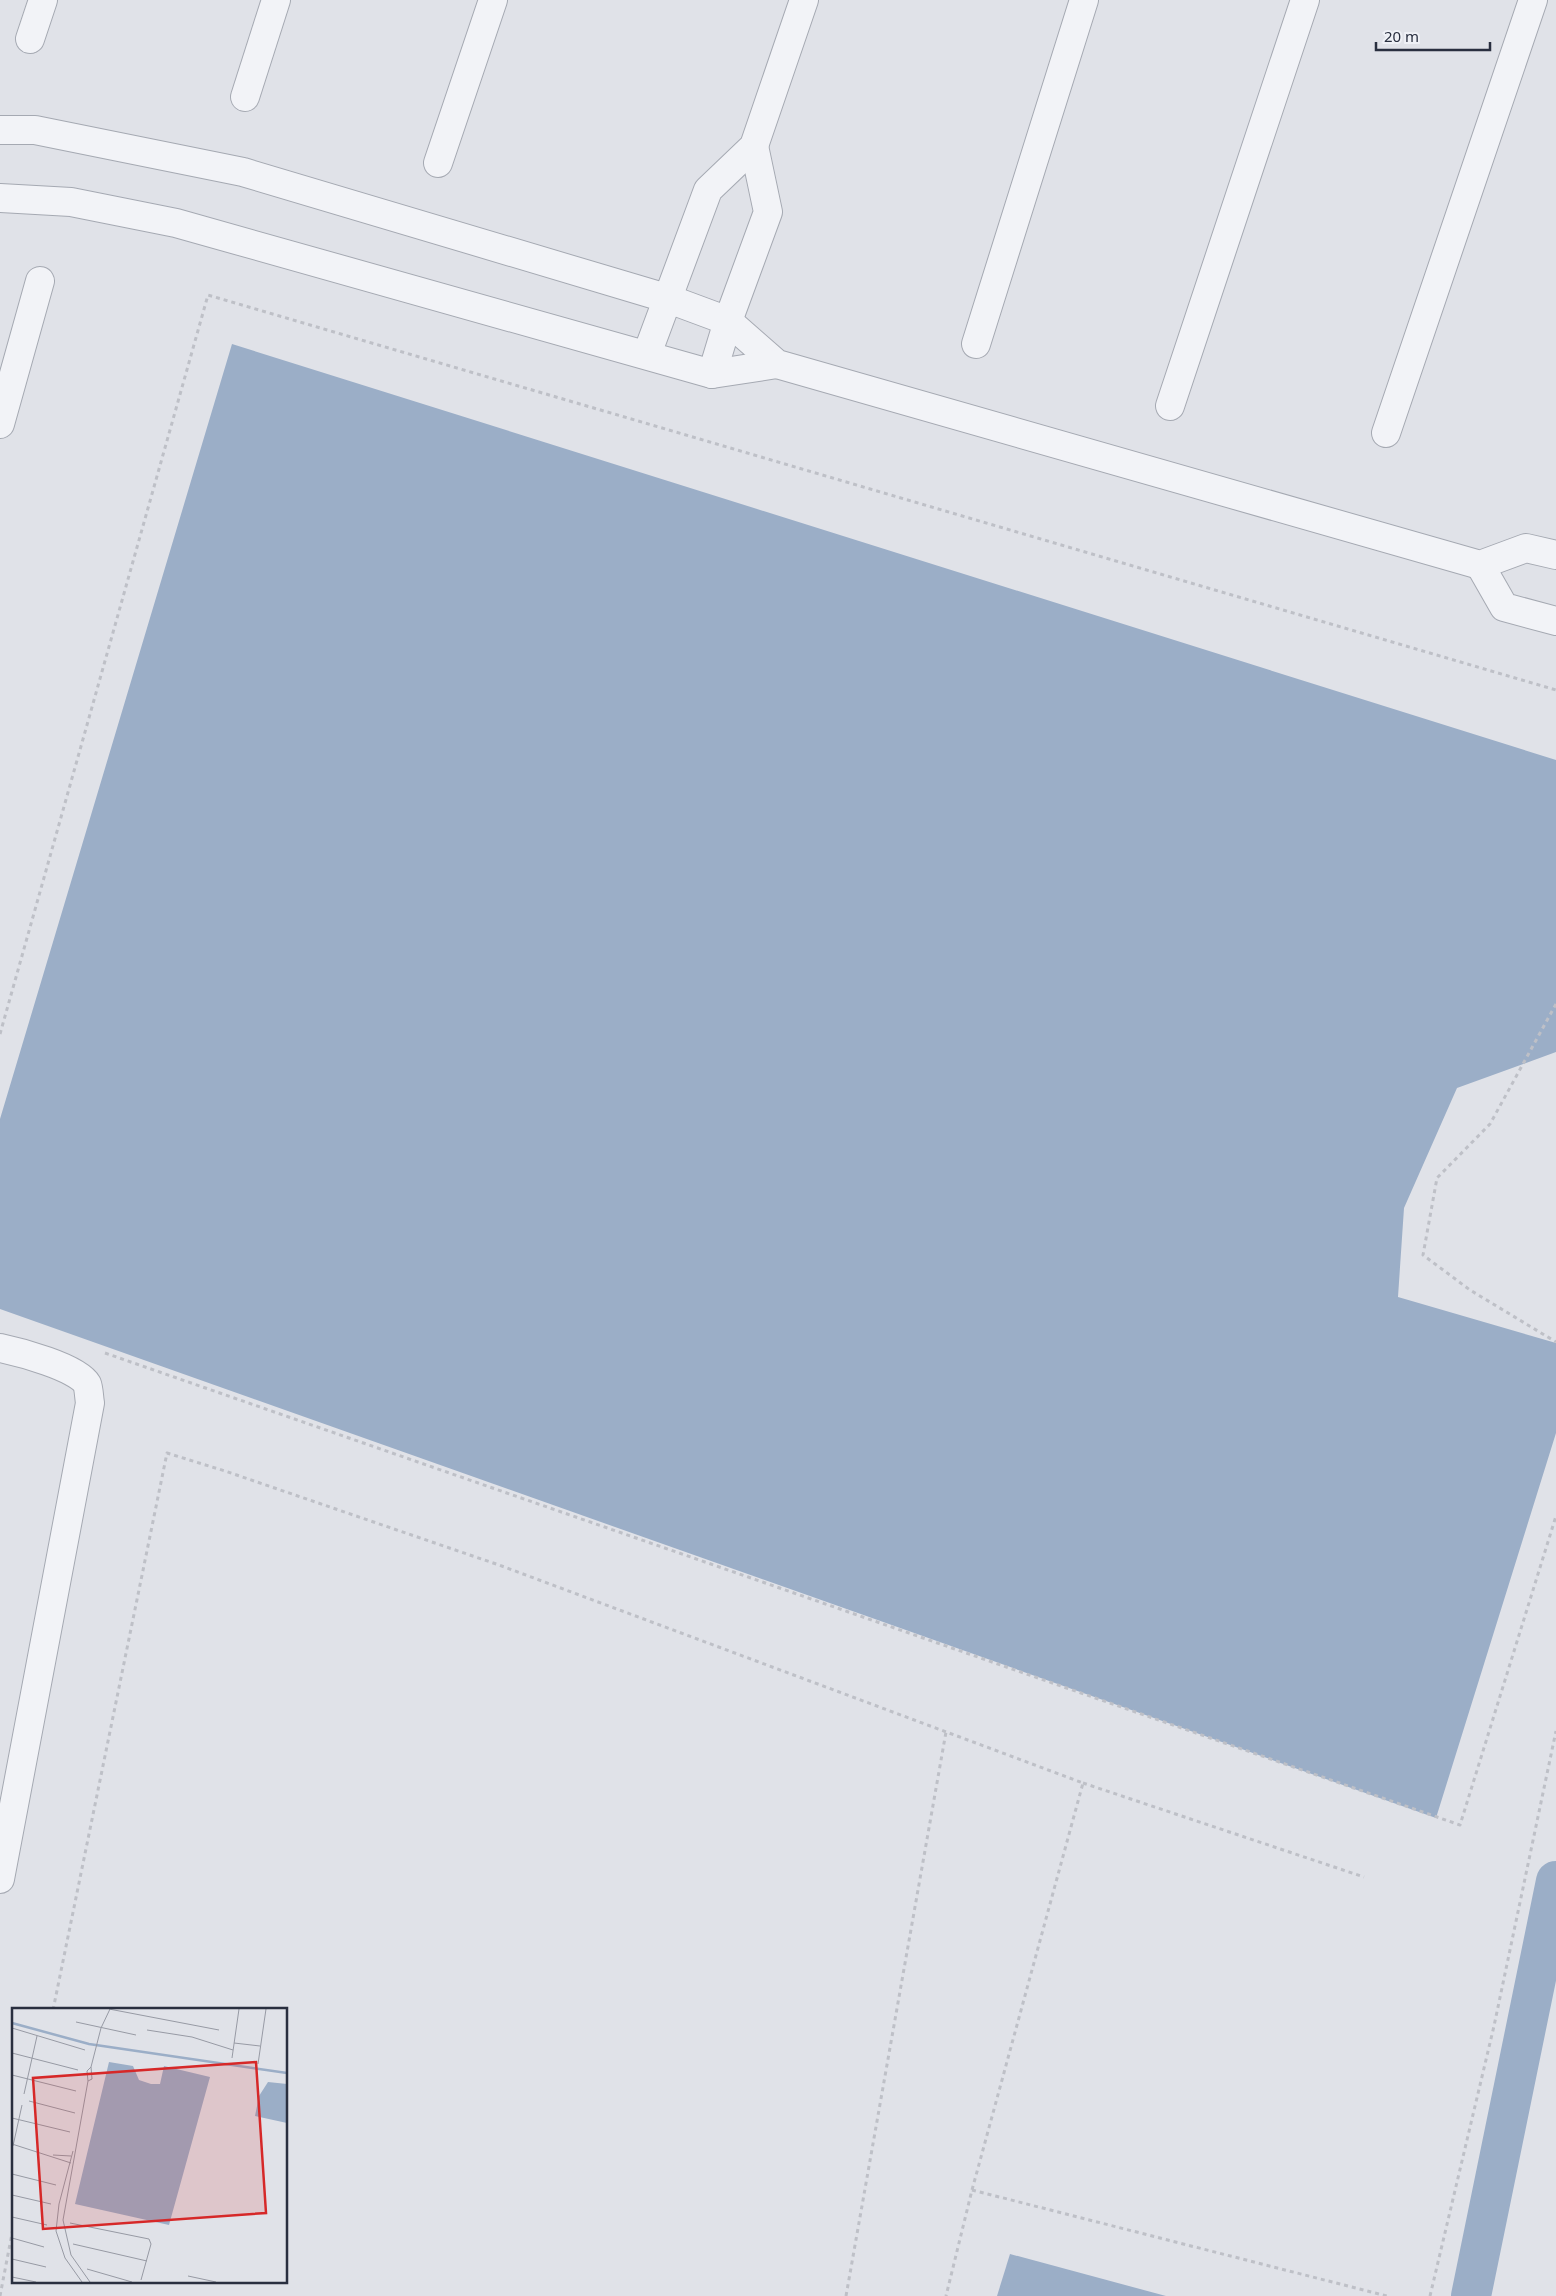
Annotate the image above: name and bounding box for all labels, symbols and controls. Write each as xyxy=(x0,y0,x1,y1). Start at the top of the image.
scale bar xyxy=(1376,20,1490,52)
text: 20 m xyxy=(1384,26,1419,46)
inset map xyxy=(12,2008,288,2284)

